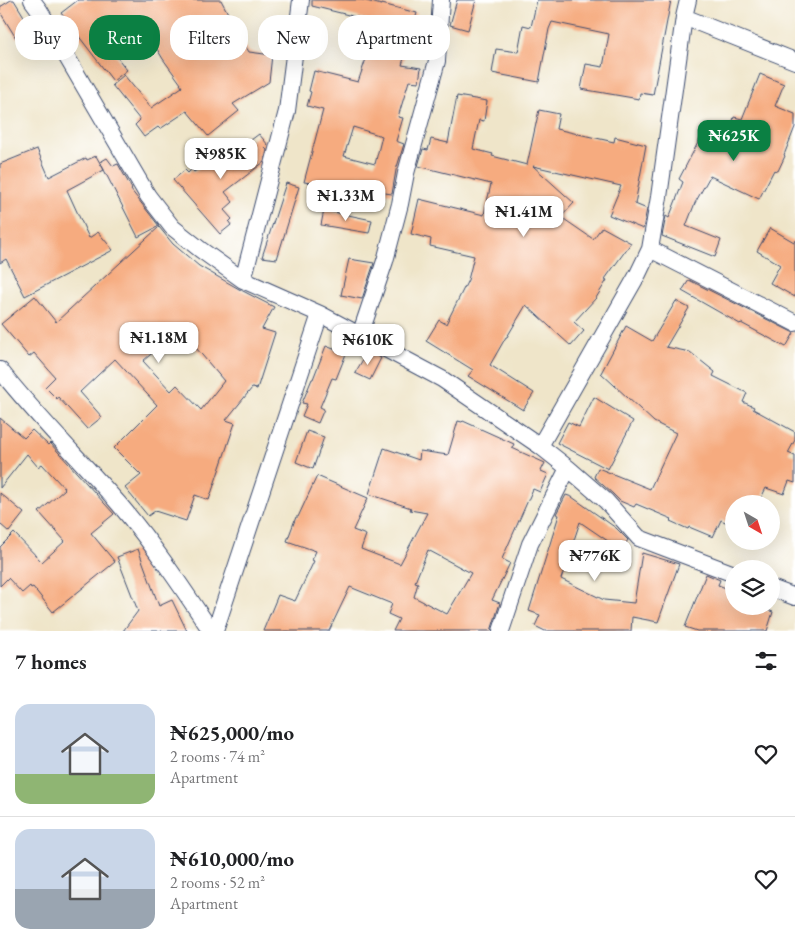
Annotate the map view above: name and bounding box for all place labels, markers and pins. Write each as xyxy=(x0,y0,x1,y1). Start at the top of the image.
pin: ₦625K xyxy=(699,120,769,162)
pin: ₦985K xyxy=(186,138,256,180)
pin: ₦1.33M xyxy=(305,180,387,222)
pin: ₦1.41M xyxy=(483,196,565,238)
pin: ₦1.18M xyxy=(118,322,200,364)
pin: ₦610K xyxy=(333,324,403,366)
pin: ₦776K xyxy=(560,540,630,582)

